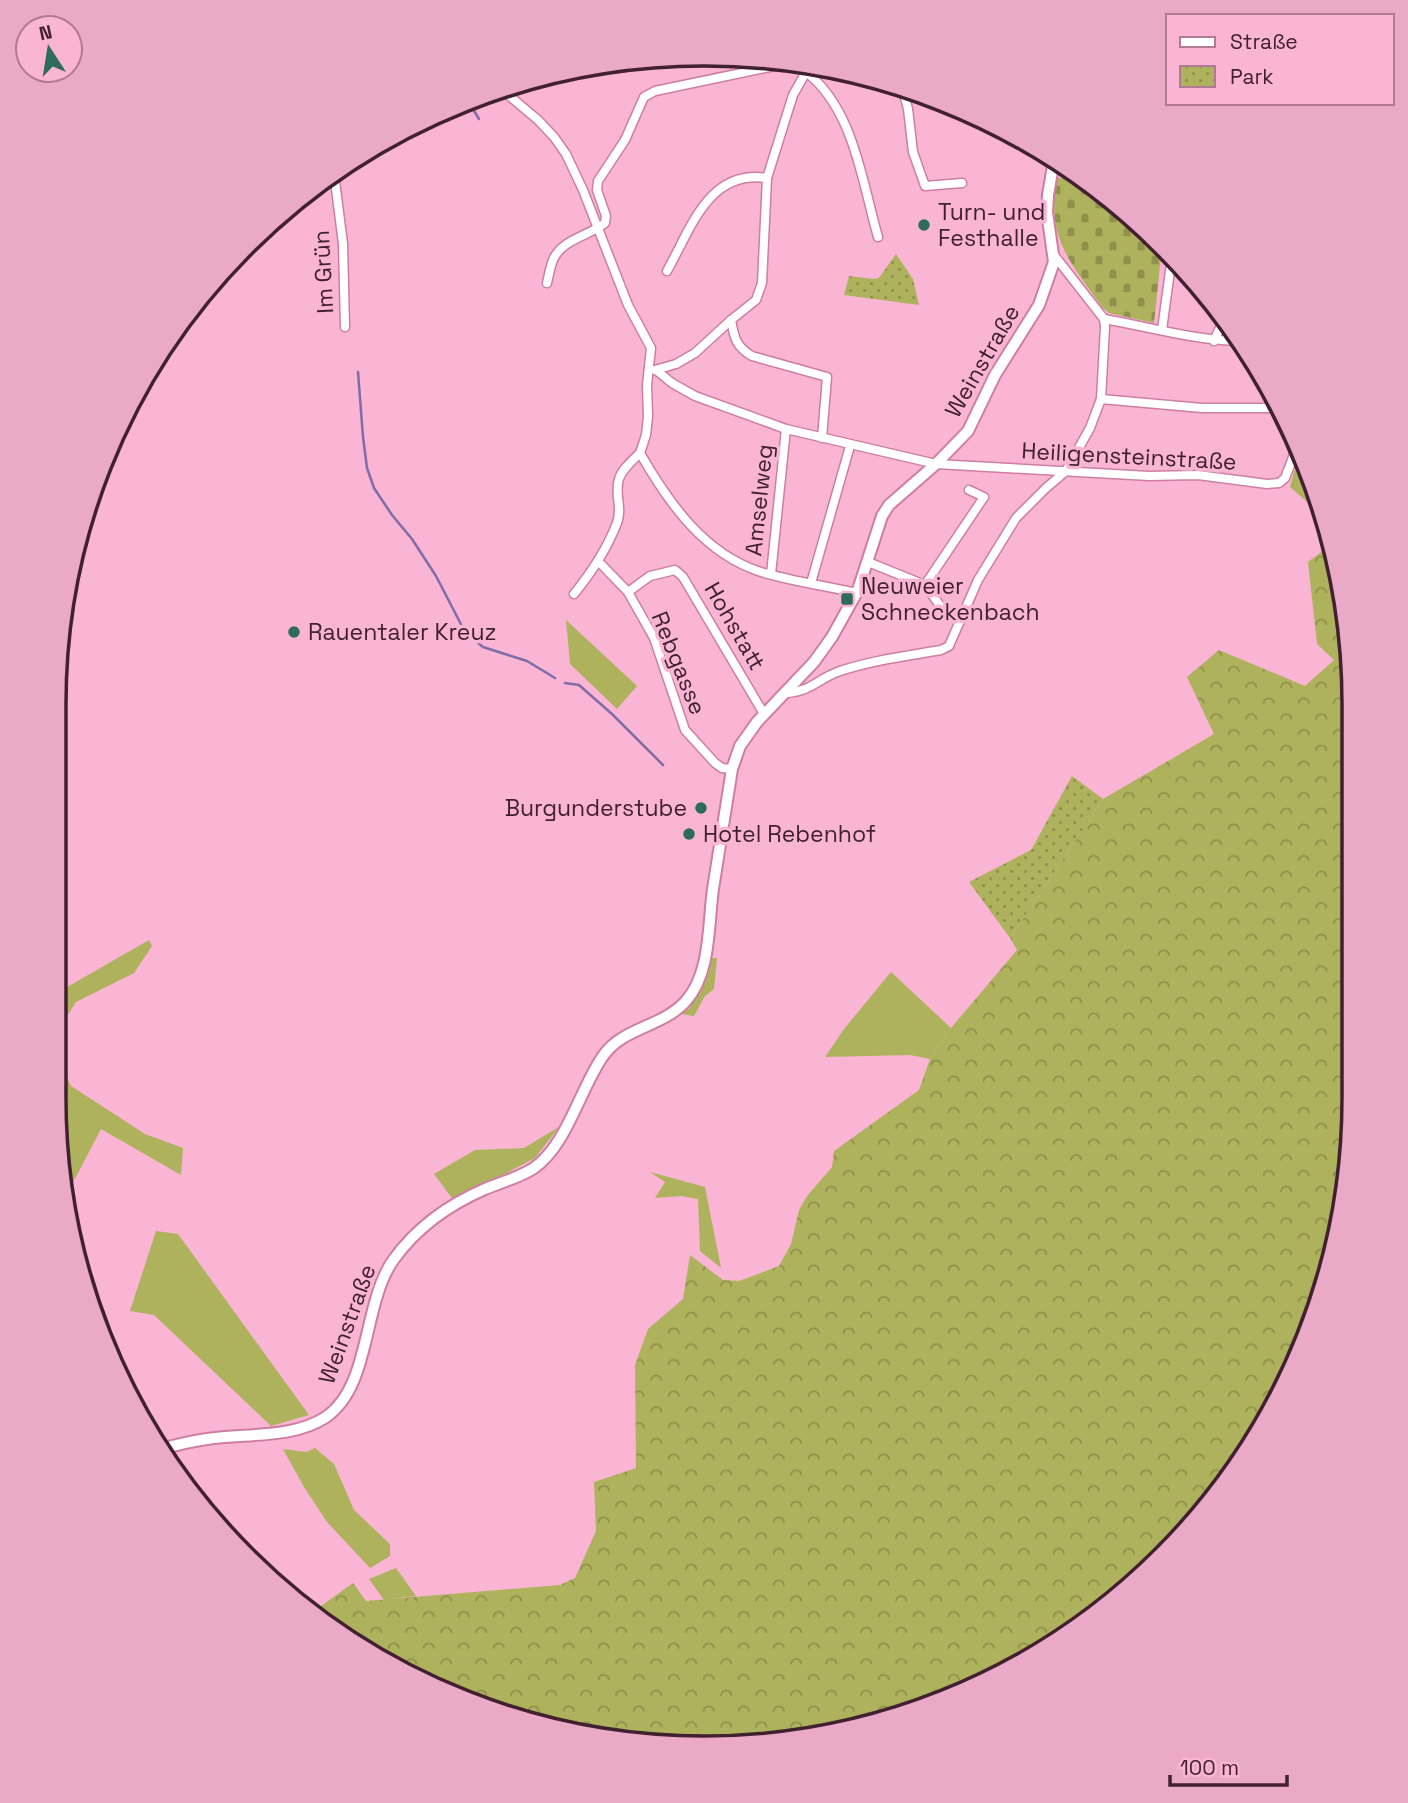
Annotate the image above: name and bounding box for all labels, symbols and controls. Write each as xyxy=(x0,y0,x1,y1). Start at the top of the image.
north arrow xyxy=(14,14,84,84)
legend xyxy=(1166,14,1394,105)
text: N xyxy=(37,19,54,46)
text: Straße xyxy=(1230,28,1298,55)
text: Park xyxy=(1230,63,1274,90)
place label: Turn- und Festhalle xyxy=(938,197,1045,253)
marker: Turn- und Festhalle xyxy=(916,217,932,233)
street label: Im Grün xyxy=(306,230,340,314)
street label: Weinstraße xyxy=(938,299,1026,423)
street label: Heiligensteinstraße xyxy=(1021,435,1237,477)
street label: Amselweg xyxy=(738,443,780,557)
place label: Neuweier Schneckenbach xyxy=(861,571,1039,627)
street label: Hohstatt xyxy=(698,576,772,676)
marker: Neuweier Schneckenbach xyxy=(839,591,855,607)
street label: Rebgasse xyxy=(645,607,713,719)
place label: Rauentaler Kreuz xyxy=(308,617,496,647)
marker: Rauentaler Kreuz xyxy=(286,624,302,640)
place label: Burgunderstube xyxy=(505,793,687,823)
marker: Burgunderstube xyxy=(693,800,709,816)
place label: Hotel Rebenhof xyxy=(703,819,876,849)
marker: Hotel Rebenhof xyxy=(681,826,697,842)
street label: Weinstraße xyxy=(311,1260,383,1388)
scale bar xyxy=(1170,1744,1287,1788)
text: 100 m xyxy=(1180,1754,1239,1781)

